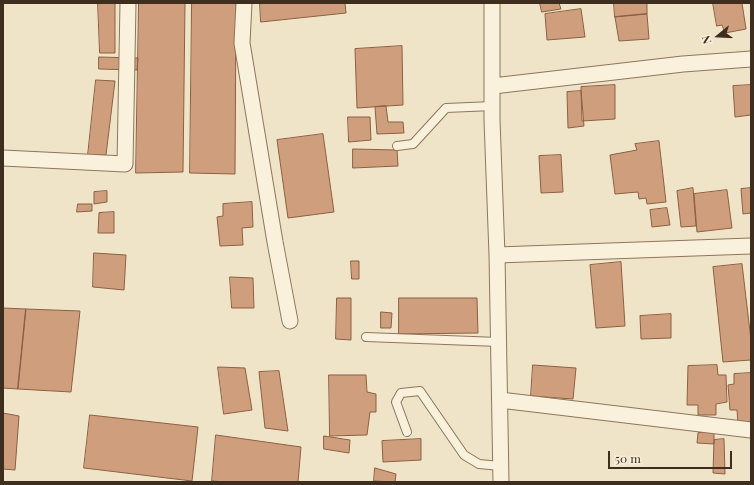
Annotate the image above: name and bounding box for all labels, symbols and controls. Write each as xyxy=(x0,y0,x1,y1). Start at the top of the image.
north arrow xyxy=(698,16,738,56)
text: N xyxy=(698,34,714,46)
scale bar xyxy=(610,443,734,469)
text: 50 m xyxy=(615,450,641,466)

